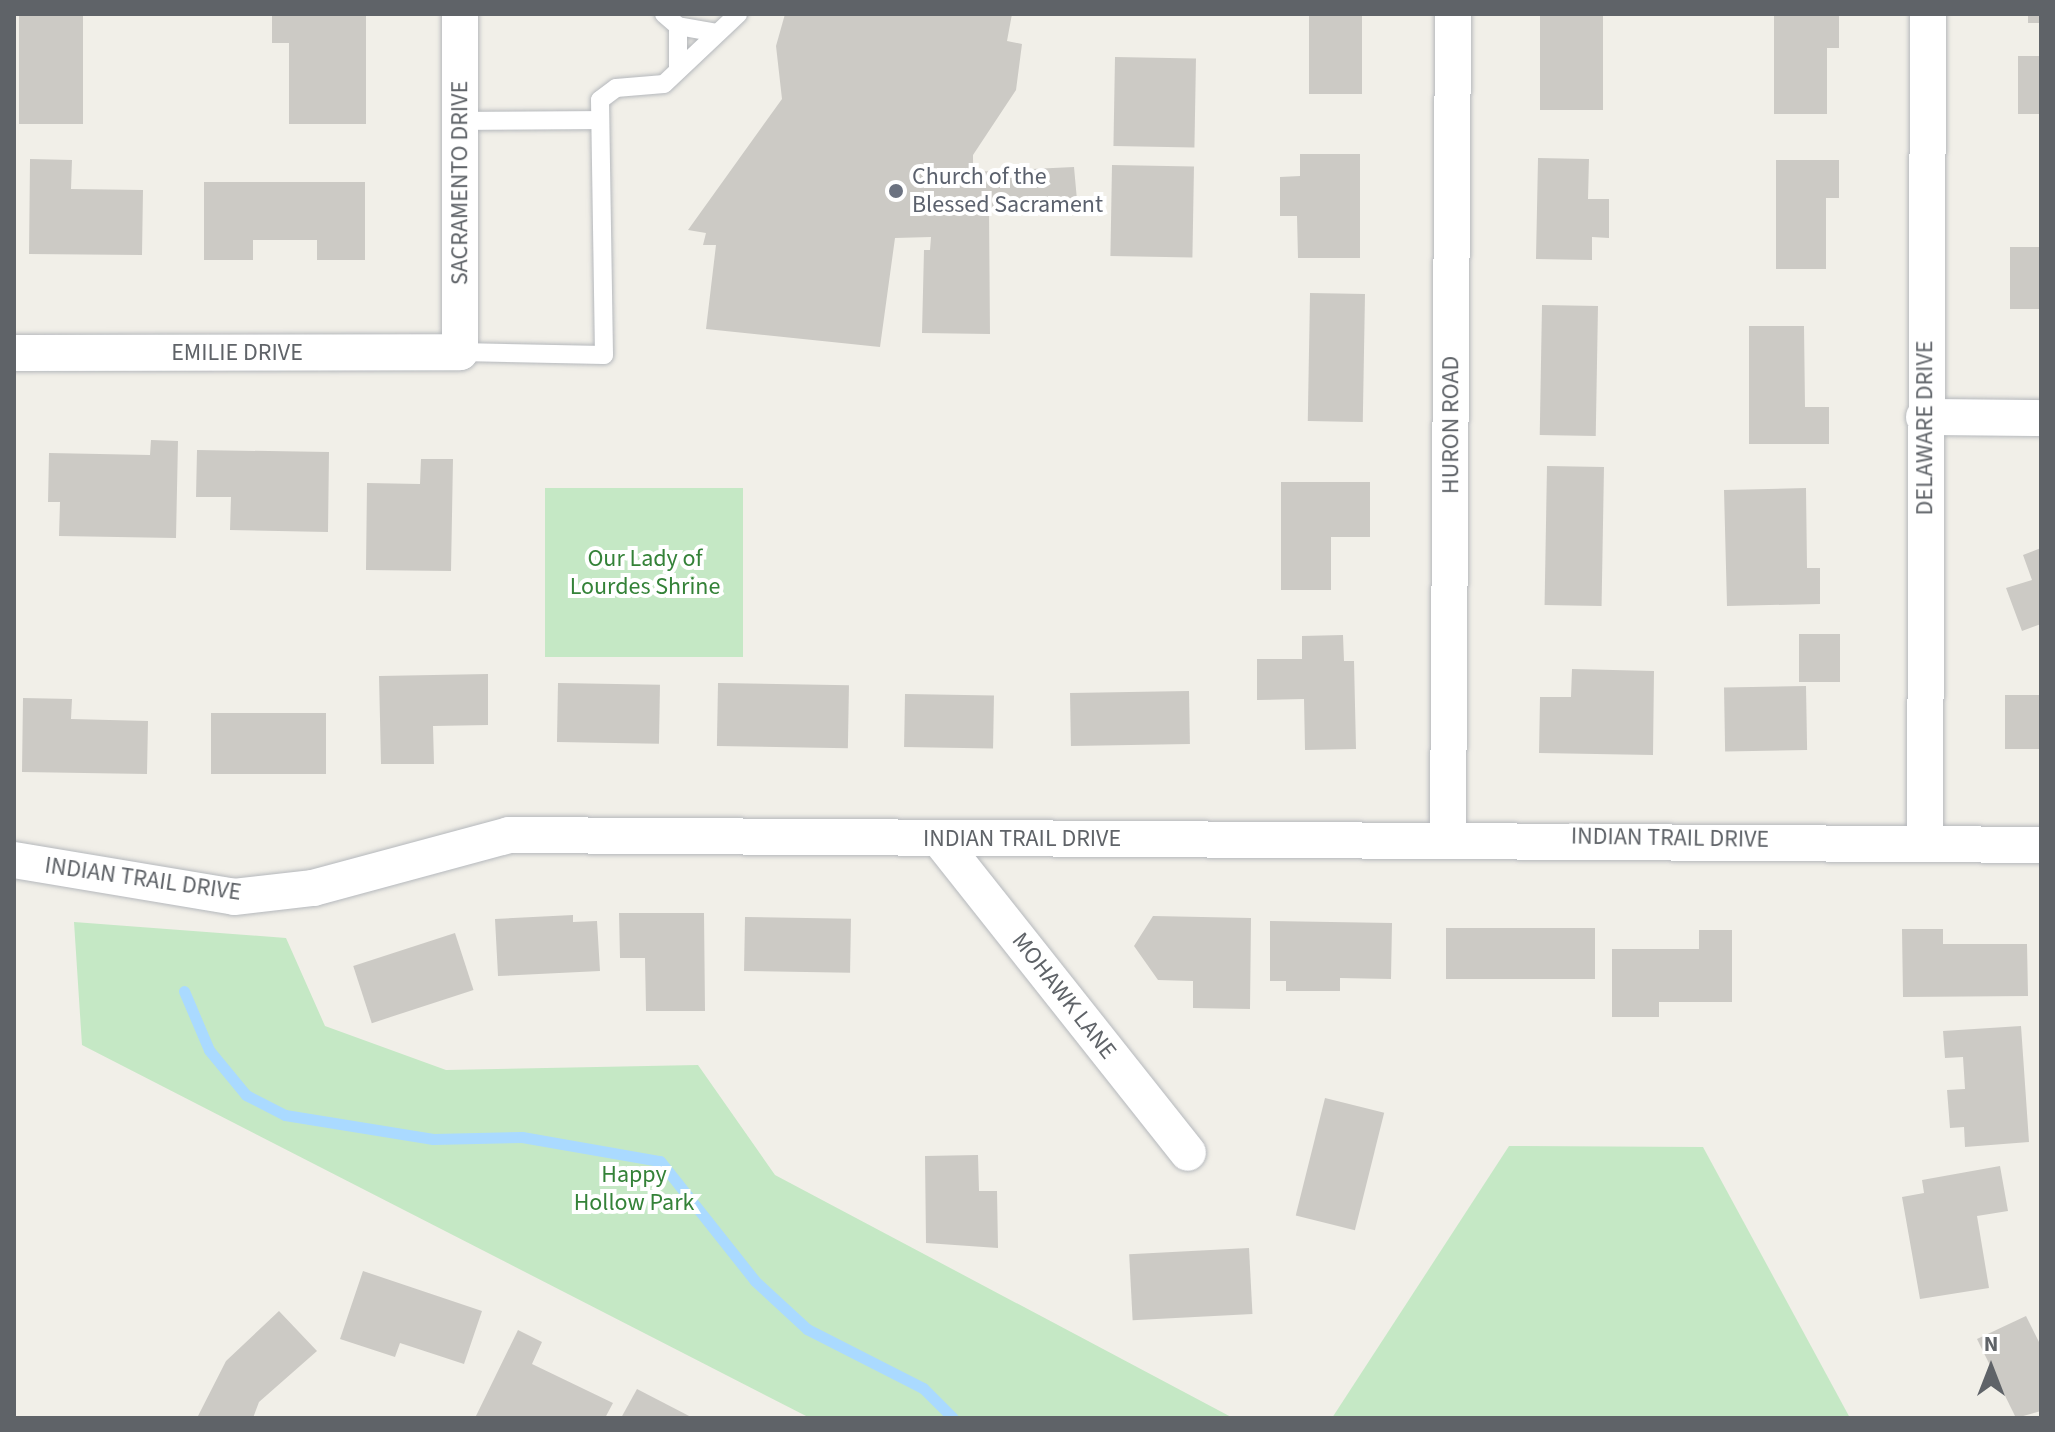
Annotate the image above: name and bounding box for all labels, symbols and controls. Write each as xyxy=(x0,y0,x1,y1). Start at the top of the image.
street label: SACRAMENTO DRIVE xyxy=(446,81,474,285)
place label: Church of the Blessed Sacrament xyxy=(912,163,1103,219)
marker: Church of the Blessed Sacrament xyxy=(887,182,905,200)
street label: EMILIE DRIVE xyxy=(171,339,303,367)
street label: DELAWARE DRIVE xyxy=(1911,341,1939,515)
street label: HURON ROAD xyxy=(1437,356,1465,494)
park label: Our Lady of Lourdes Shrine xyxy=(570,545,720,601)
street label: INDIAN TRAIL DRIVE xyxy=(1571,822,1769,854)
street label: INDIAN TRAIL DRIVE xyxy=(923,825,1121,853)
street label: INDIAN TRAIL DRIVE xyxy=(43,851,243,907)
street label: MOHAWK LANE xyxy=(1006,927,1122,1065)
park label: Happy Hollow Park xyxy=(574,1161,694,1217)
north arrow xyxy=(1951,1328,2031,1408)
text: N xyxy=(1984,1328,1998,1360)

